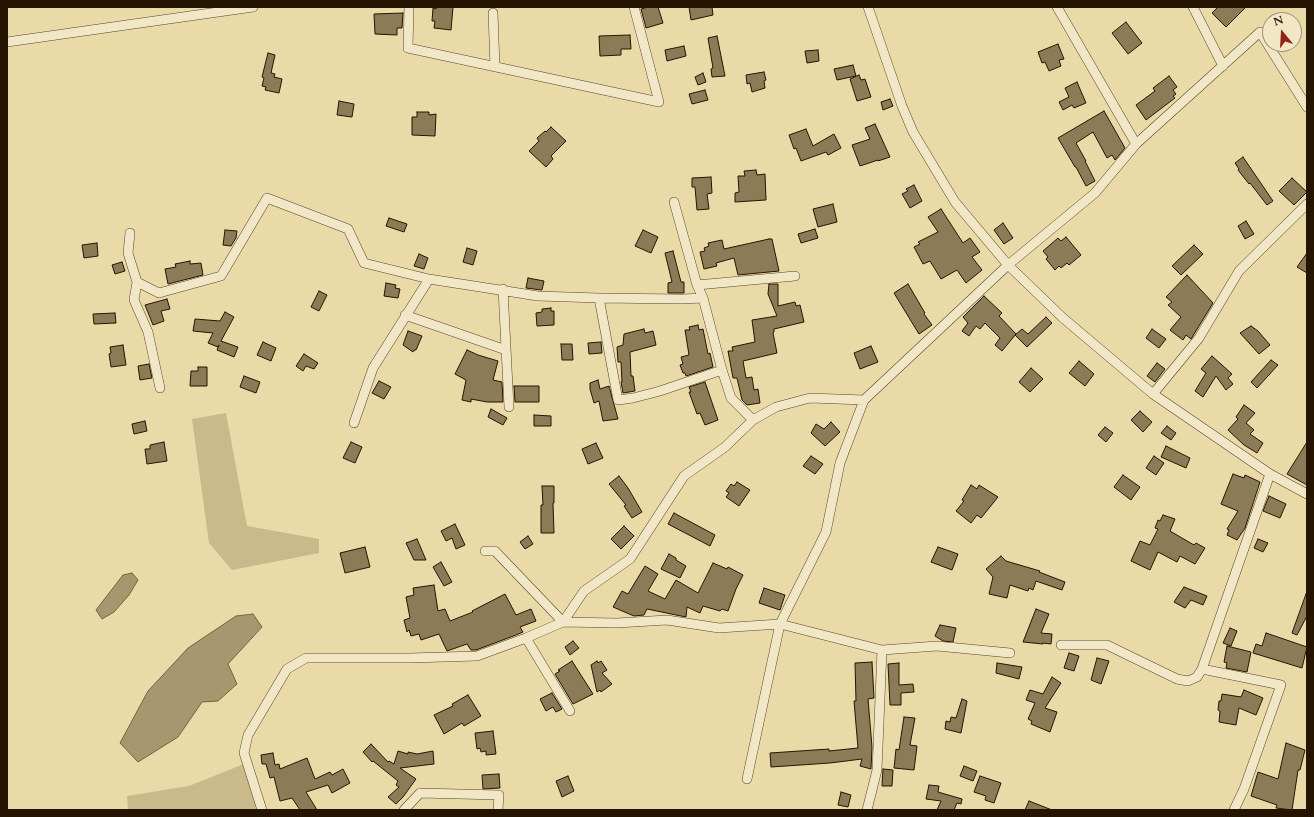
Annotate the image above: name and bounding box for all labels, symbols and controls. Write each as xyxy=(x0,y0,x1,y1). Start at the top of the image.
north arrow xyxy=(1262,12,1302,52)
text: N xyxy=(1272,12,1285,30)

